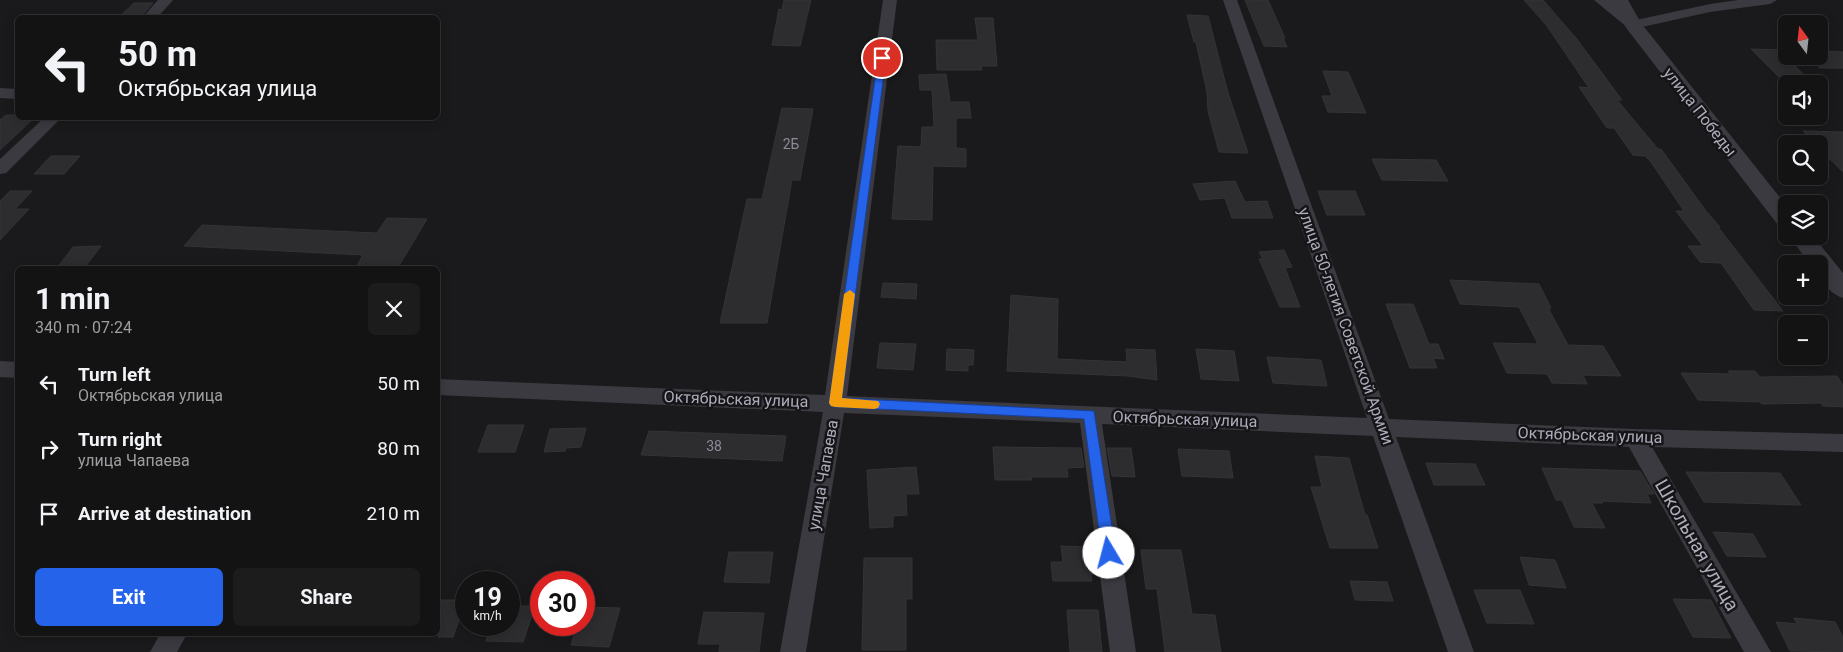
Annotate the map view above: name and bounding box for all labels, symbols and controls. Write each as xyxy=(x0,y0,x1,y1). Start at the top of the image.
north arrow xyxy=(1778,15,1828,65)
map controls xyxy=(1778,15,1828,365)
text: 50 m xyxy=(118,34,197,75)
icon: left xyxy=(35,35,100,100)
pin xyxy=(861,37,903,79)
icon: arrive xyxy=(868,44,896,72)
street label: улица Победы xyxy=(1659,64,1741,160)
button: sound xyxy=(1778,75,1828,125)
text: Октябрьская улица xyxy=(118,76,317,101)
button: search xyxy=(1778,135,1828,185)
house number: 2Б xyxy=(783,136,800,152)
button: layers xyxy=(1778,195,1828,245)
street label: улица 50-летия Советской Армии xyxy=(1294,205,1398,447)
button: + xyxy=(1778,255,1828,305)
text: 1 min xyxy=(35,281,110,316)
button: close xyxy=(368,283,420,335)
button: − xyxy=(1778,315,1828,365)
text: 340 m · 07:24 xyxy=(35,318,132,337)
text: Turn left xyxy=(78,363,151,386)
icon: left xyxy=(35,370,63,398)
text: 50 m xyxy=(377,372,420,395)
text: Октябрьская улица xyxy=(78,386,223,405)
street label: Октябрьская улица xyxy=(663,387,809,411)
street label: Октябрьская улица xyxy=(1112,407,1258,431)
street label: улица Чапаева xyxy=(804,418,842,532)
street label: Октябрьская улица xyxy=(1517,423,1663,447)
text: Turn right xyxy=(78,428,162,451)
icon: right xyxy=(35,435,63,463)
text: 80 m xyxy=(377,437,420,460)
house number: 38 xyxy=(706,438,722,454)
text: улица Чапаева xyxy=(78,451,190,470)
street label: Школьная улица xyxy=(1650,475,1744,615)
icon: arrive xyxy=(35,500,63,528)
text: Arrive at destination xyxy=(78,502,251,525)
text: 210 m xyxy=(367,502,420,525)
position arrow xyxy=(1082,526,1134,578)
button: Exit xyxy=(35,568,223,626)
button: Share xyxy=(233,568,420,626)
speed limit sign: 30 xyxy=(530,571,595,636)
text: 19 xyxy=(473,583,502,612)
text: km/h xyxy=(473,609,502,623)

